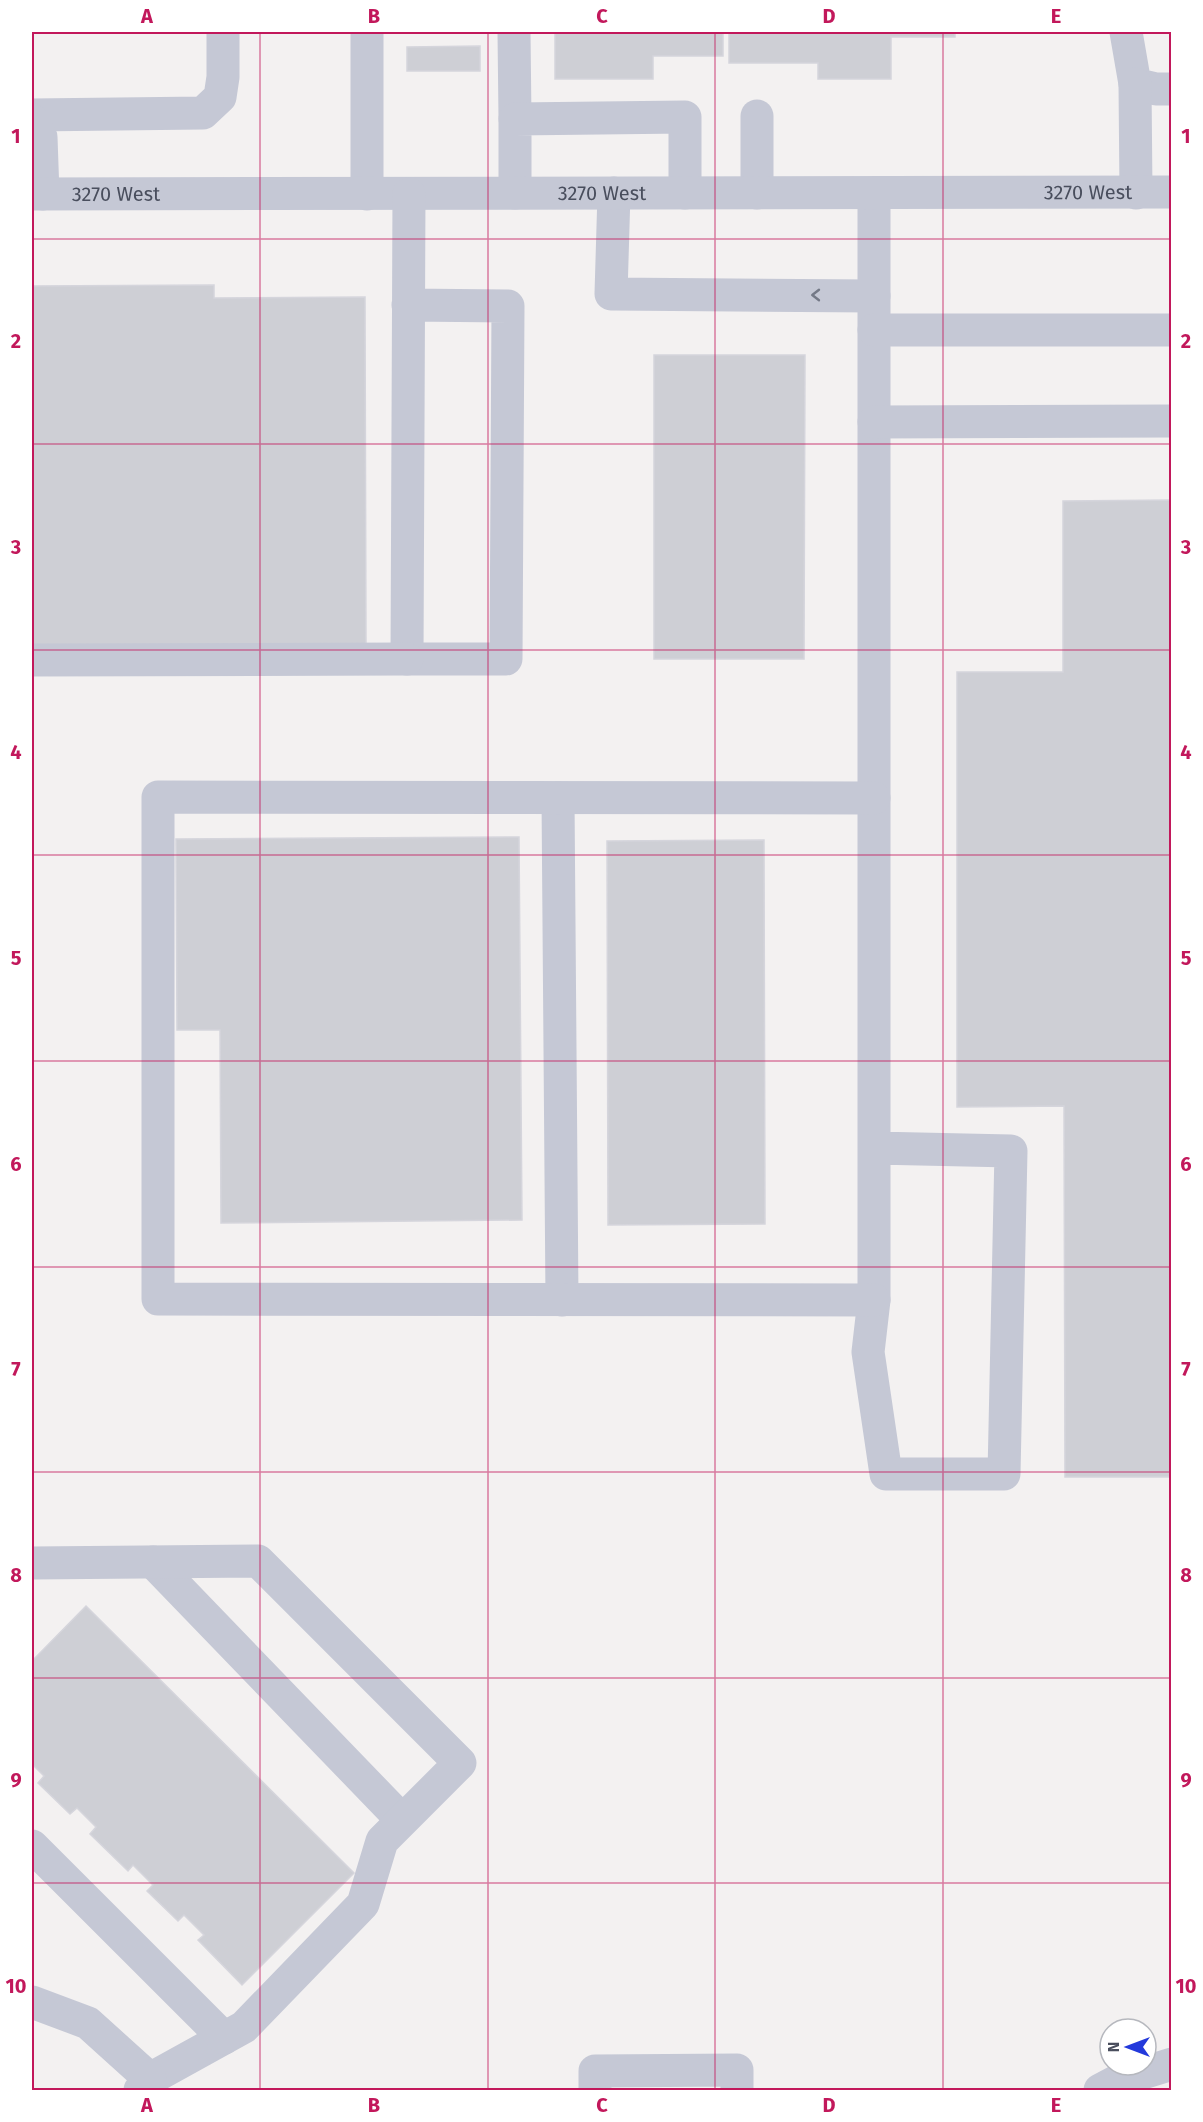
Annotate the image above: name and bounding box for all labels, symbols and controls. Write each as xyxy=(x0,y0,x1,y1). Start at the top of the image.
text: A xyxy=(140,4,154,28)
text: B xyxy=(368,4,380,28)
text: C xyxy=(596,4,608,28)
text: D xyxy=(822,4,836,28)
text: E xyxy=(1051,4,1061,28)
text: 1 xyxy=(11,124,21,148)
text: 1 xyxy=(1181,124,1191,148)
street label: 3270 West xyxy=(1044,180,1133,204)
street label: 3270 West xyxy=(558,181,647,205)
street label: 3270 West xyxy=(72,182,161,206)
one-way arrow xyxy=(811,289,820,301)
text: 2 xyxy=(11,329,21,353)
text: 2 xyxy=(1181,329,1191,353)
text: 3 xyxy=(10,535,21,559)
text: 3 xyxy=(1180,535,1191,559)
text: 4 xyxy=(10,740,22,764)
text: 4 xyxy=(1180,740,1192,764)
text: 5 xyxy=(11,946,22,970)
text: 5 xyxy=(1181,946,1192,970)
text: 6 xyxy=(10,1152,22,1176)
text: 6 xyxy=(1180,1152,1192,1176)
text: 7 xyxy=(11,1357,21,1381)
text: 7 xyxy=(1181,1357,1191,1381)
text: 8 xyxy=(10,1563,22,1587)
text: 8 xyxy=(1180,1563,1192,1587)
text: 9 xyxy=(10,1768,22,1792)
text: 9 xyxy=(1180,1768,1192,1792)
text: 10 xyxy=(6,1974,26,1998)
text: 10 xyxy=(1176,1974,1196,1998)
north arrow xyxy=(1098,2017,1158,2077)
text: N xyxy=(1104,2042,1123,2052)
text: A xyxy=(140,2093,154,2117)
text: B xyxy=(368,2093,380,2117)
text: C xyxy=(596,2093,608,2117)
text: D xyxy=(822,2093,836,2117)
text: E xyxy=(1051,2093,1061,2117)

